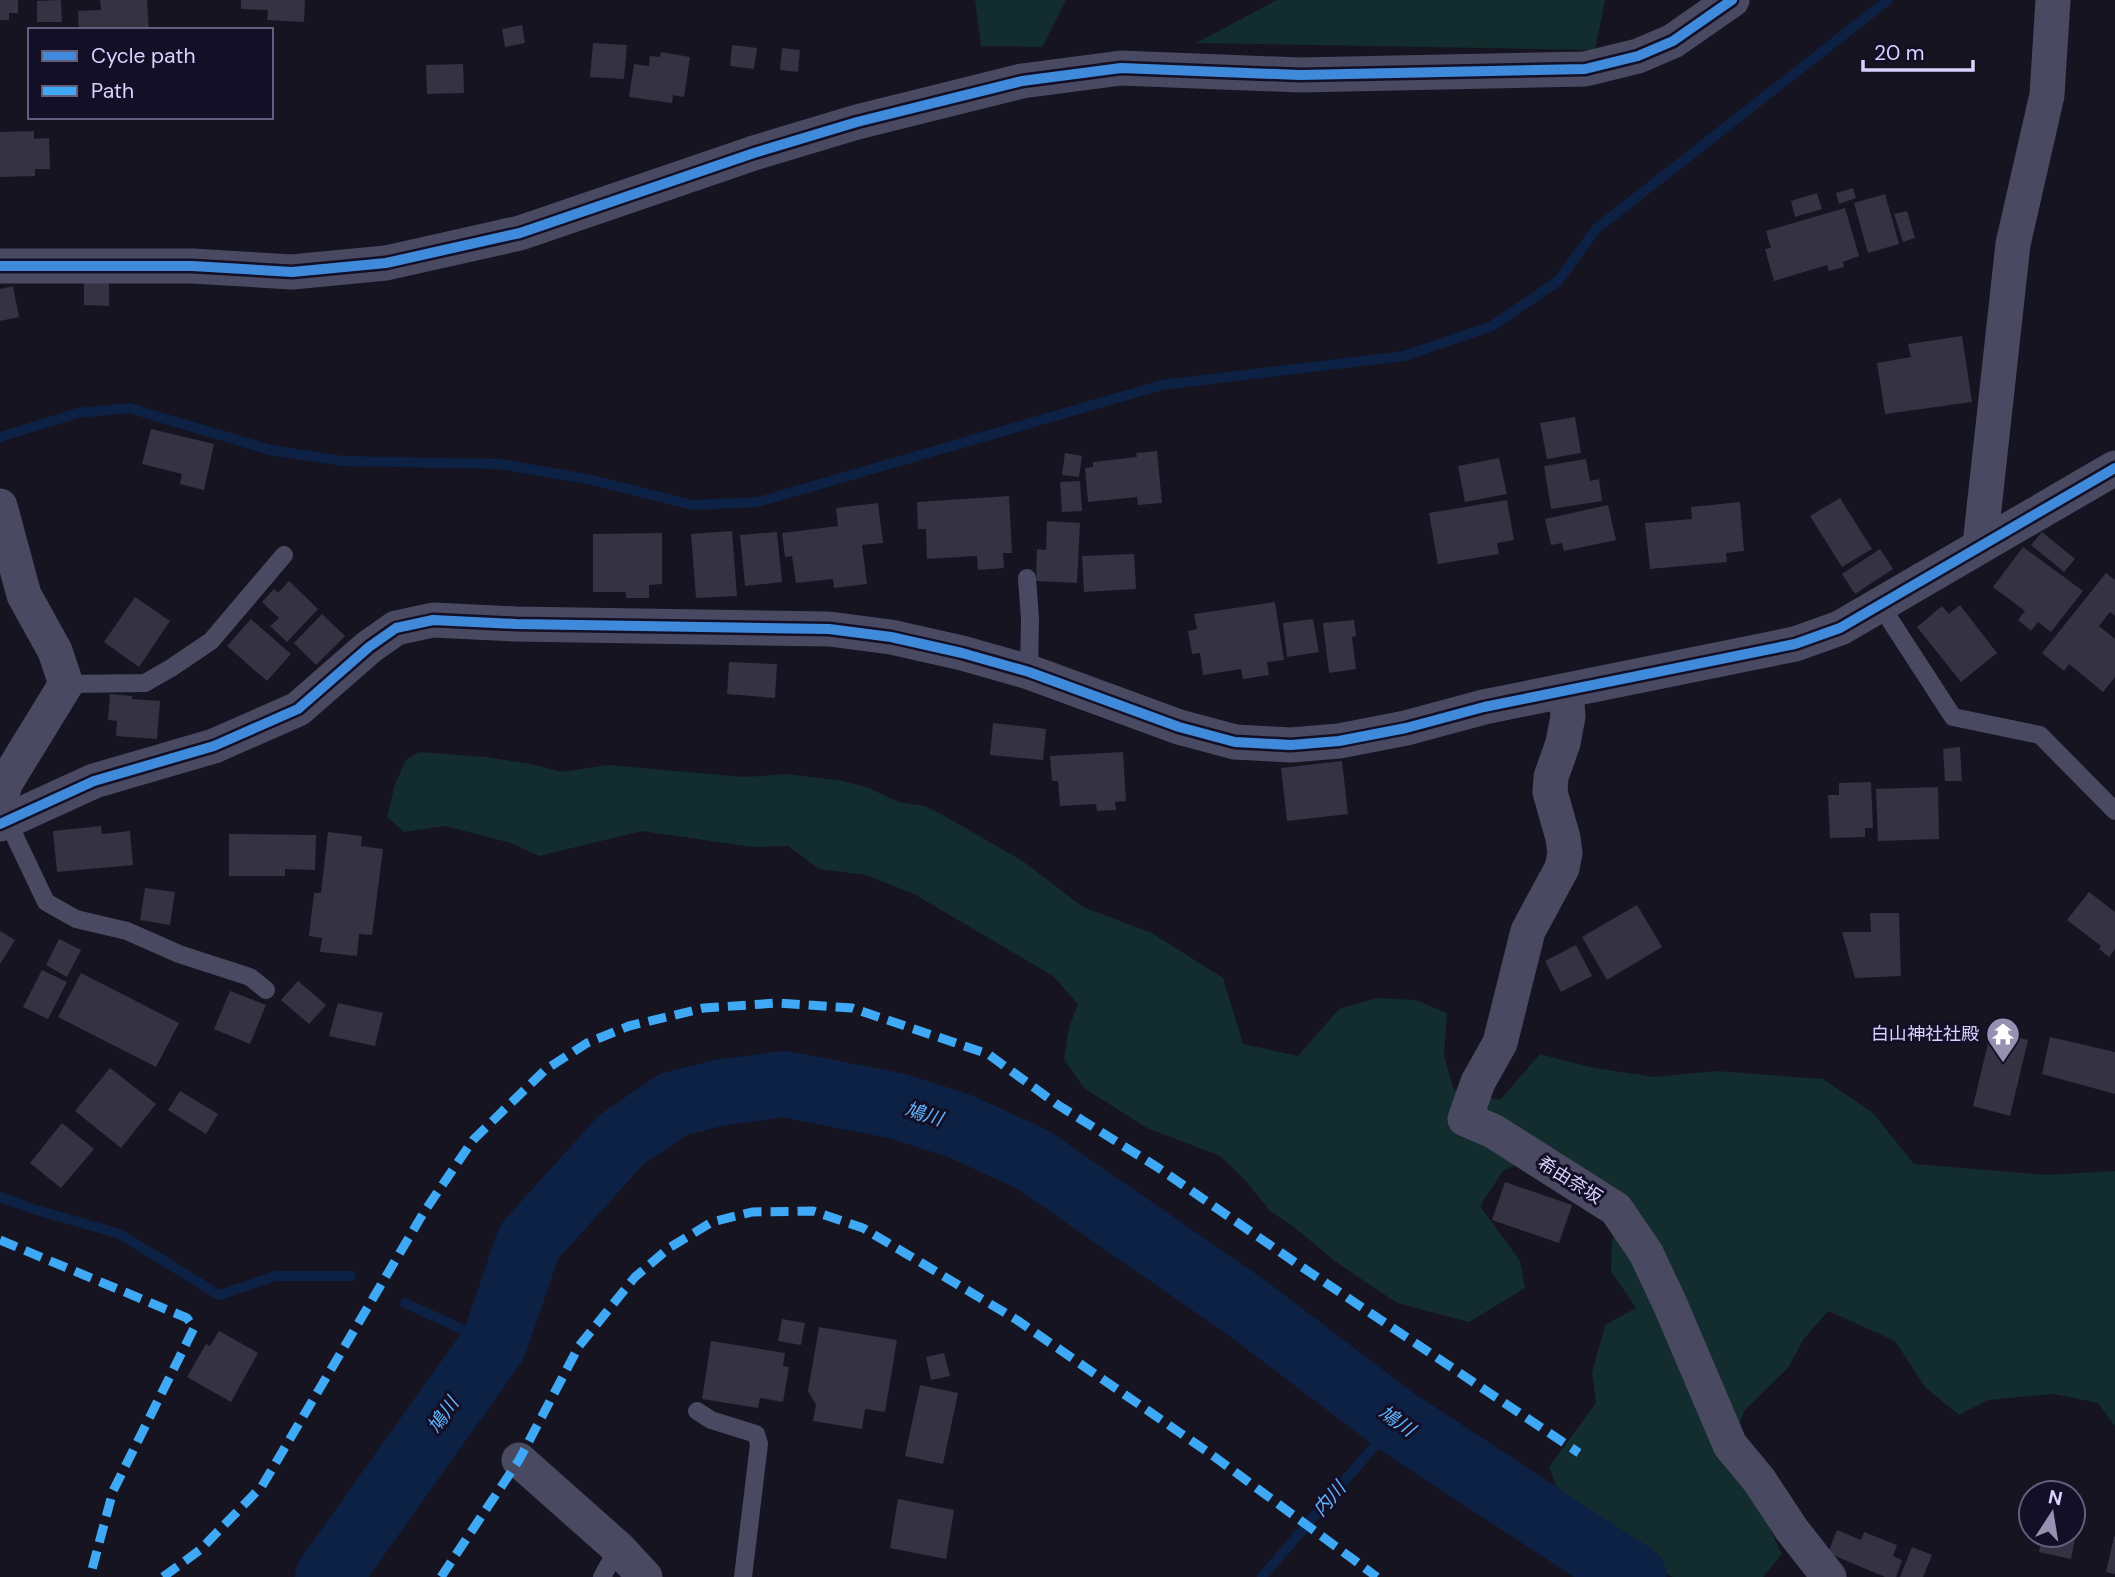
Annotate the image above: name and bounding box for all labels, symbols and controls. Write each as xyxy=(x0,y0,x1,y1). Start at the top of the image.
legend xyxy=(28,28,273,119)
scale bar xyxy=(1863,28,1973,72)
text: 20 m xyxy=(1874,39,1925,67)
text: Cycle path xyxy=(91,42,196,70)
text: Path xyxy=(91,77,134,105)
temple icon: 白山神社社殿 xyxy=(1984,1015,2022,1064)
place label: 白山神社社殿 xyxy=(1871,1022,1979,1046)
water label: 鳩川 xyxy=(902,1096,948,1132)
street label: 希由奈坂 xyxy=(1533,1151,1607,1209)
water label: 鳩川 xyxy=(422,1391,465,1438)
water label: 鳩川 xyxy=(1374,1400,1421,1443)
water label: 内川 xyxy=(1307,1475,1352,1522)
north arrow xyxy=(2017,1479,2087,1549)
text: N xyxy=(2046,1484,2065,1512)

